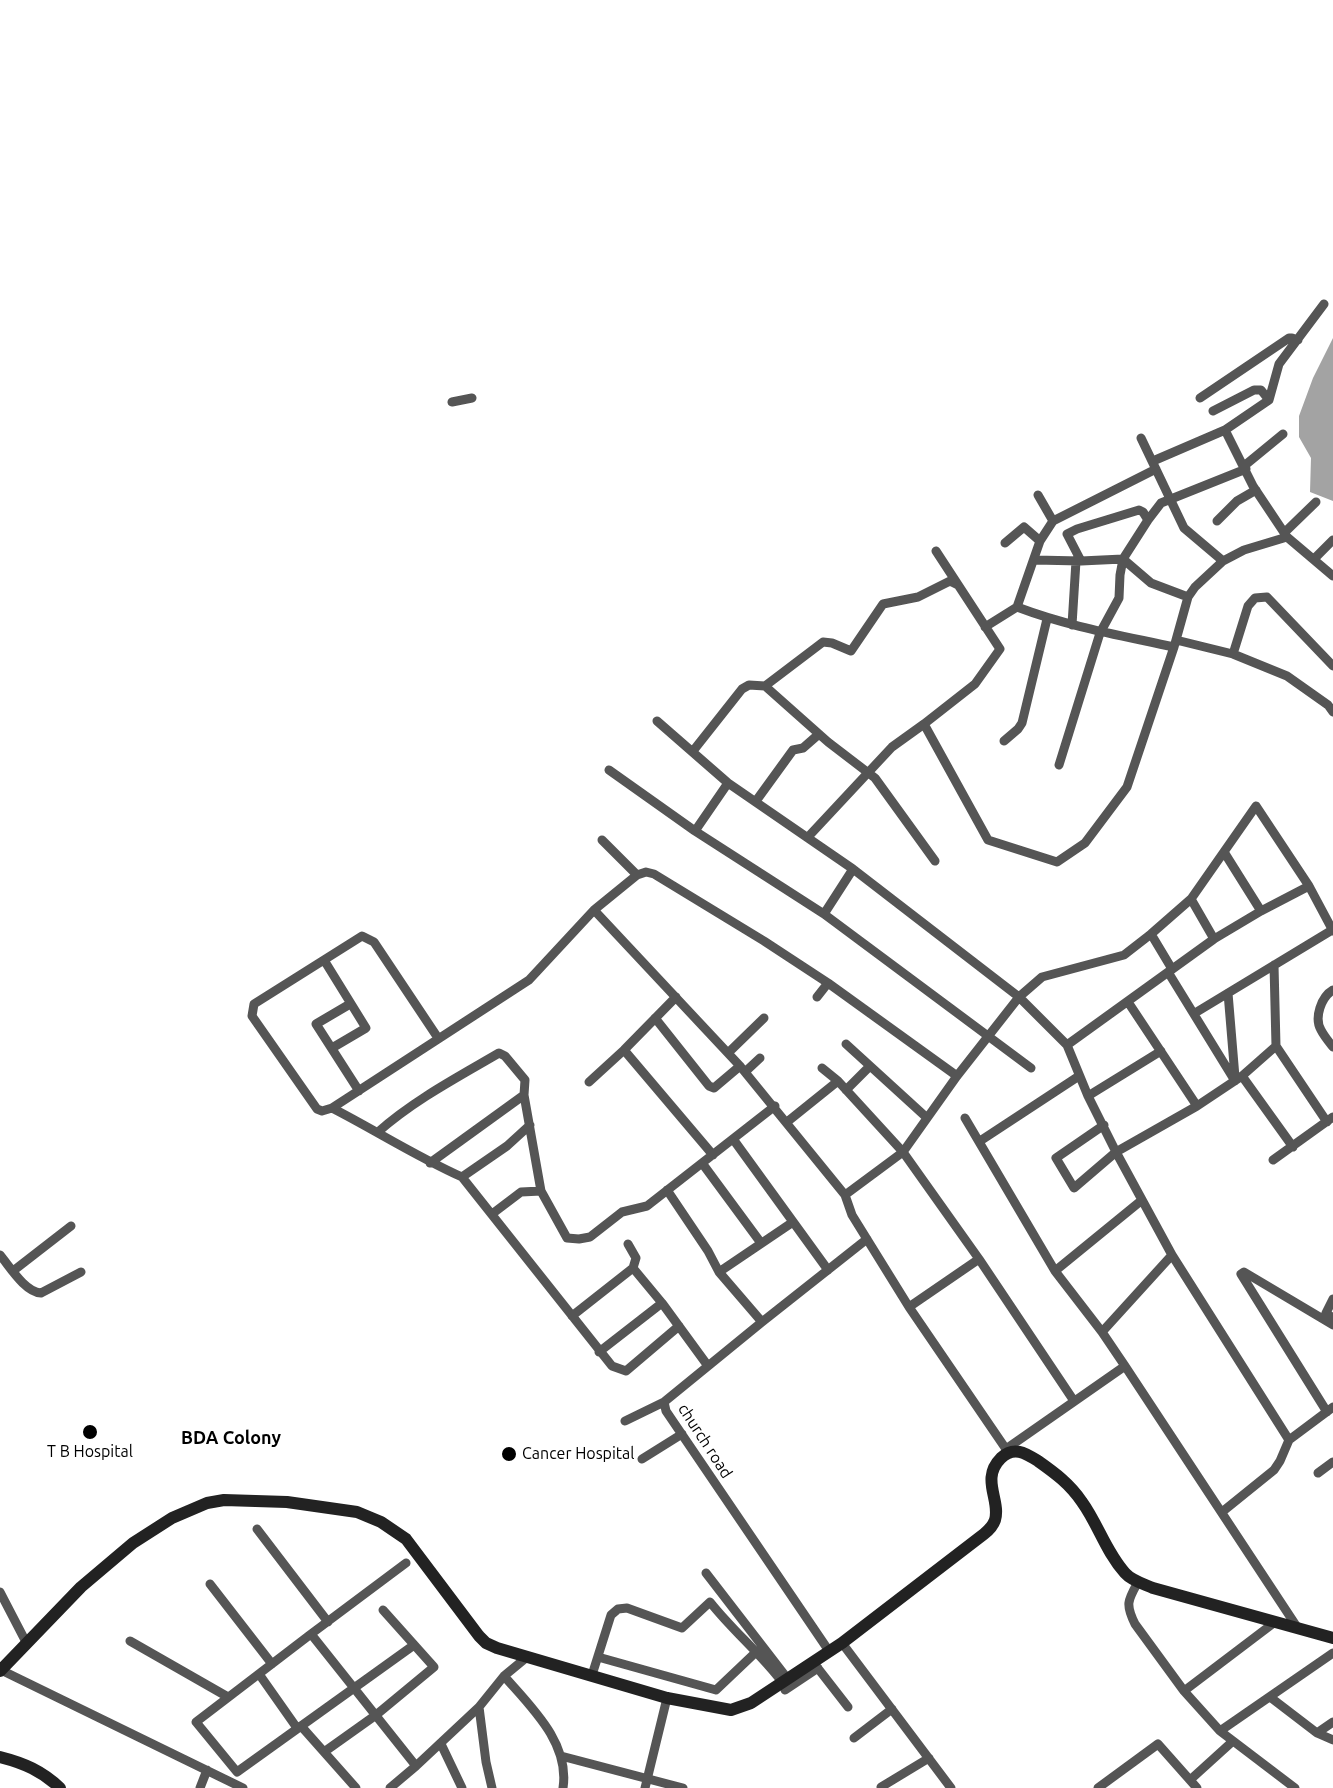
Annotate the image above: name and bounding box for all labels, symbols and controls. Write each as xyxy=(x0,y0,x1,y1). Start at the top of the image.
street label: church road xyxy=(674,1400,736,1482)
marker: T B Hospital xyxy=(81,1423,99,1441)
district label: BDA Colony xyxy=(181,1427,281,1449)
place label: T B Hospital xyxy=(47,1442,133,1462)
place label: Cancer Hospital xyxy=(522,1444,635,1464)
marker: Cancer Hospital xyxy=(500,1445,518,1463)

